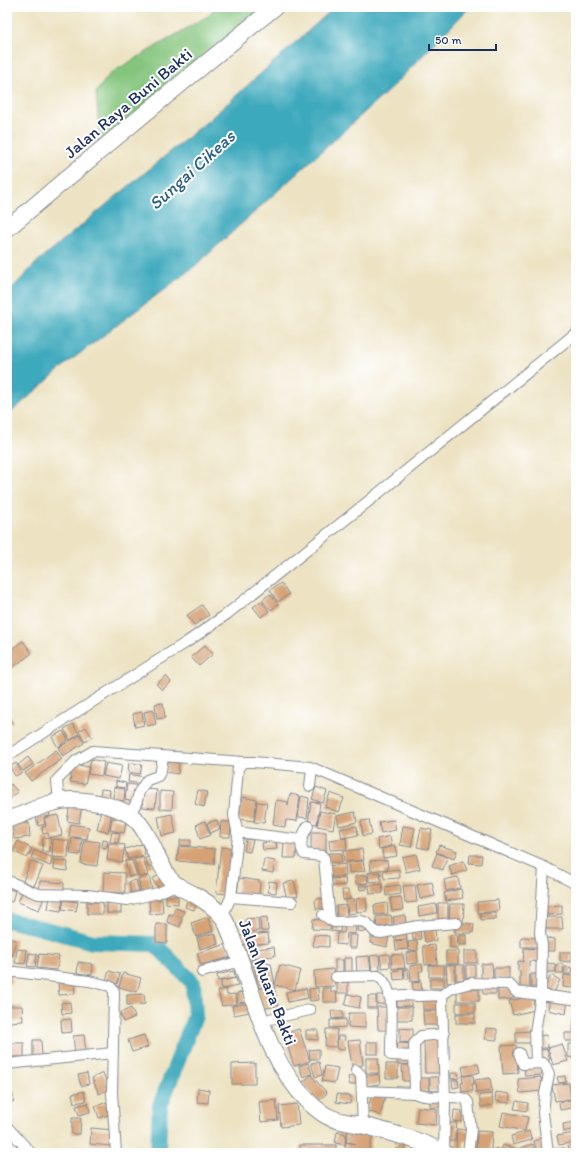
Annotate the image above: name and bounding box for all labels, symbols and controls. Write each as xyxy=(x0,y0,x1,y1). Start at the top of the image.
scale bar xyxy=(429,26,496,52)
text: 50 m xyxy=(435,33,461,47)
street label: Jalan Raya Buni Bakti xyxy=(60,44,196,162)
water label: Sungai Cikeas xyxy=(144,125,240,214)
street label: Jalan Muara Bakti xyxy=(235,916,301,1048)

